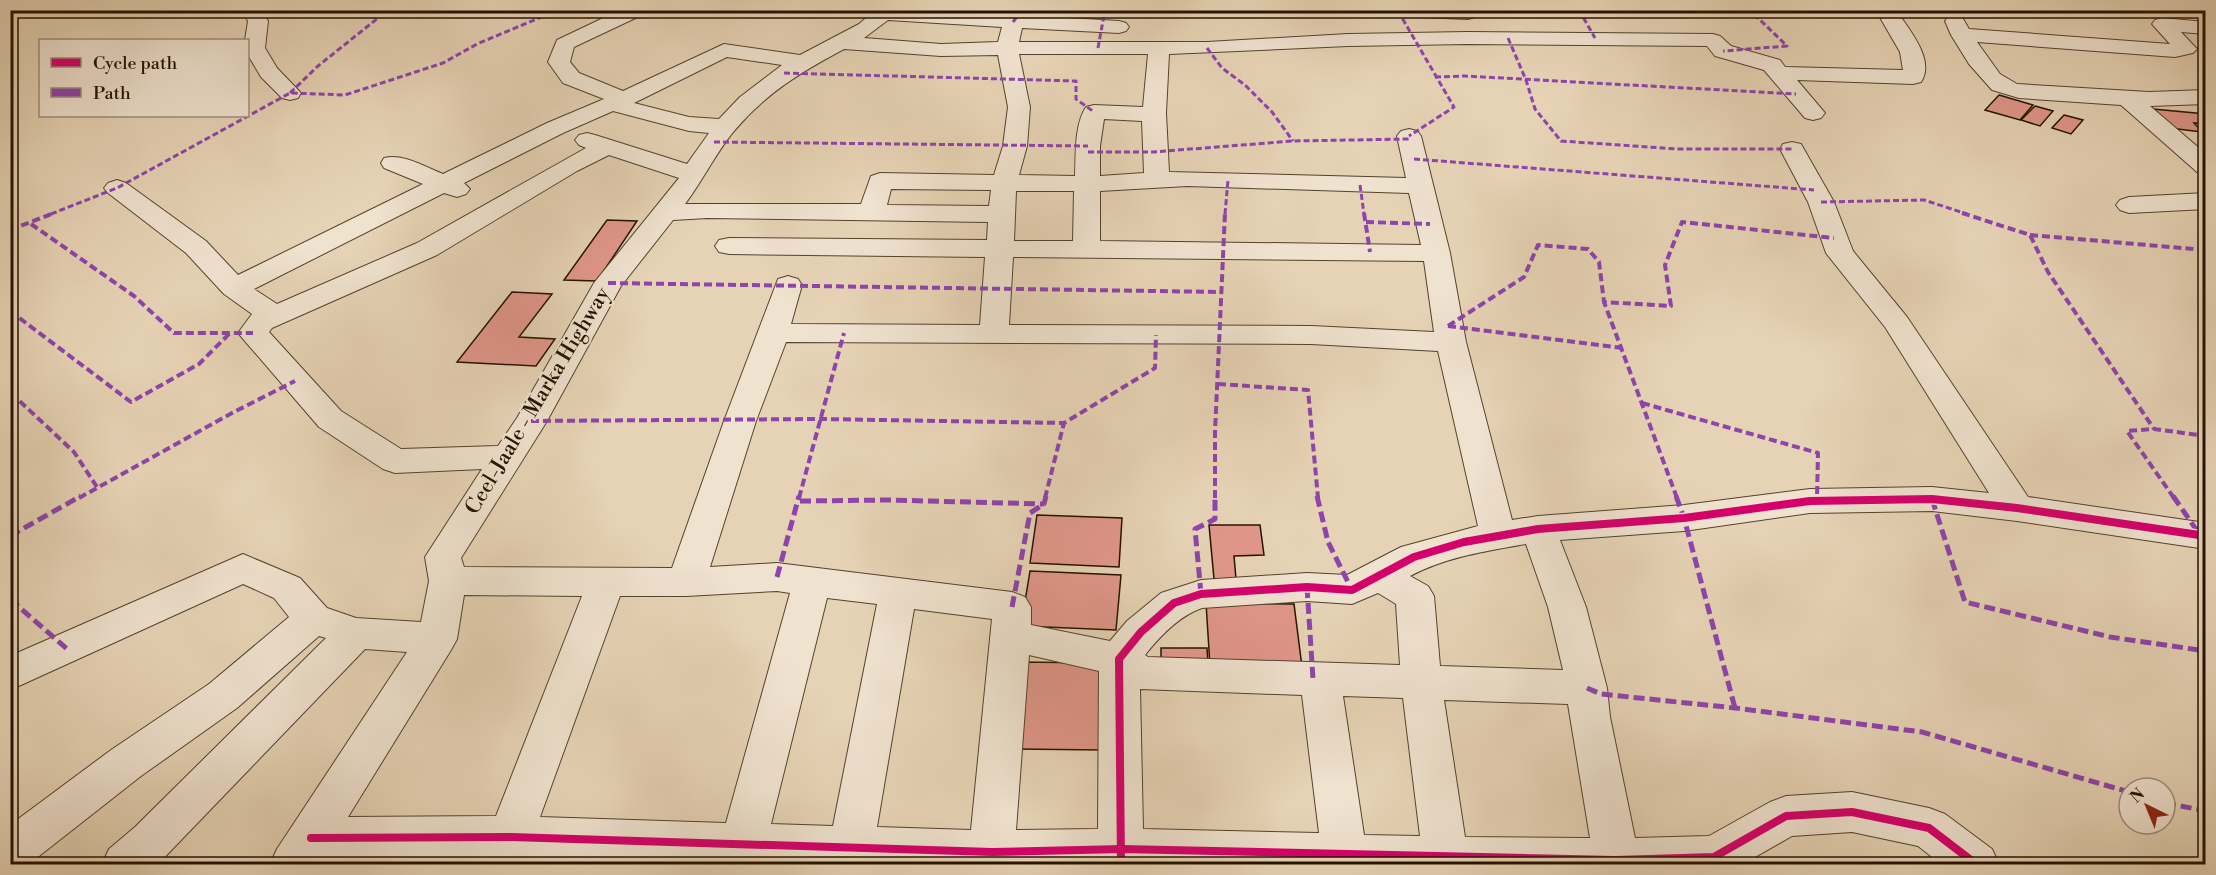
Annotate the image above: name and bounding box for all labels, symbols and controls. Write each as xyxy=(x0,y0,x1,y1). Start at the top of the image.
legend xyxy=(39,39,249,117)
text: Cycle path xyxy=(93,52,177,75)
text: Path xyxy=(93,82,131,105)
street label: Ceel-Jaale - Marka Highway xyxy=(460,282,617,519)
north arrow xyxy=(2117,776,2177,836)
text: N xyxy=(2126,784,2149,807)

